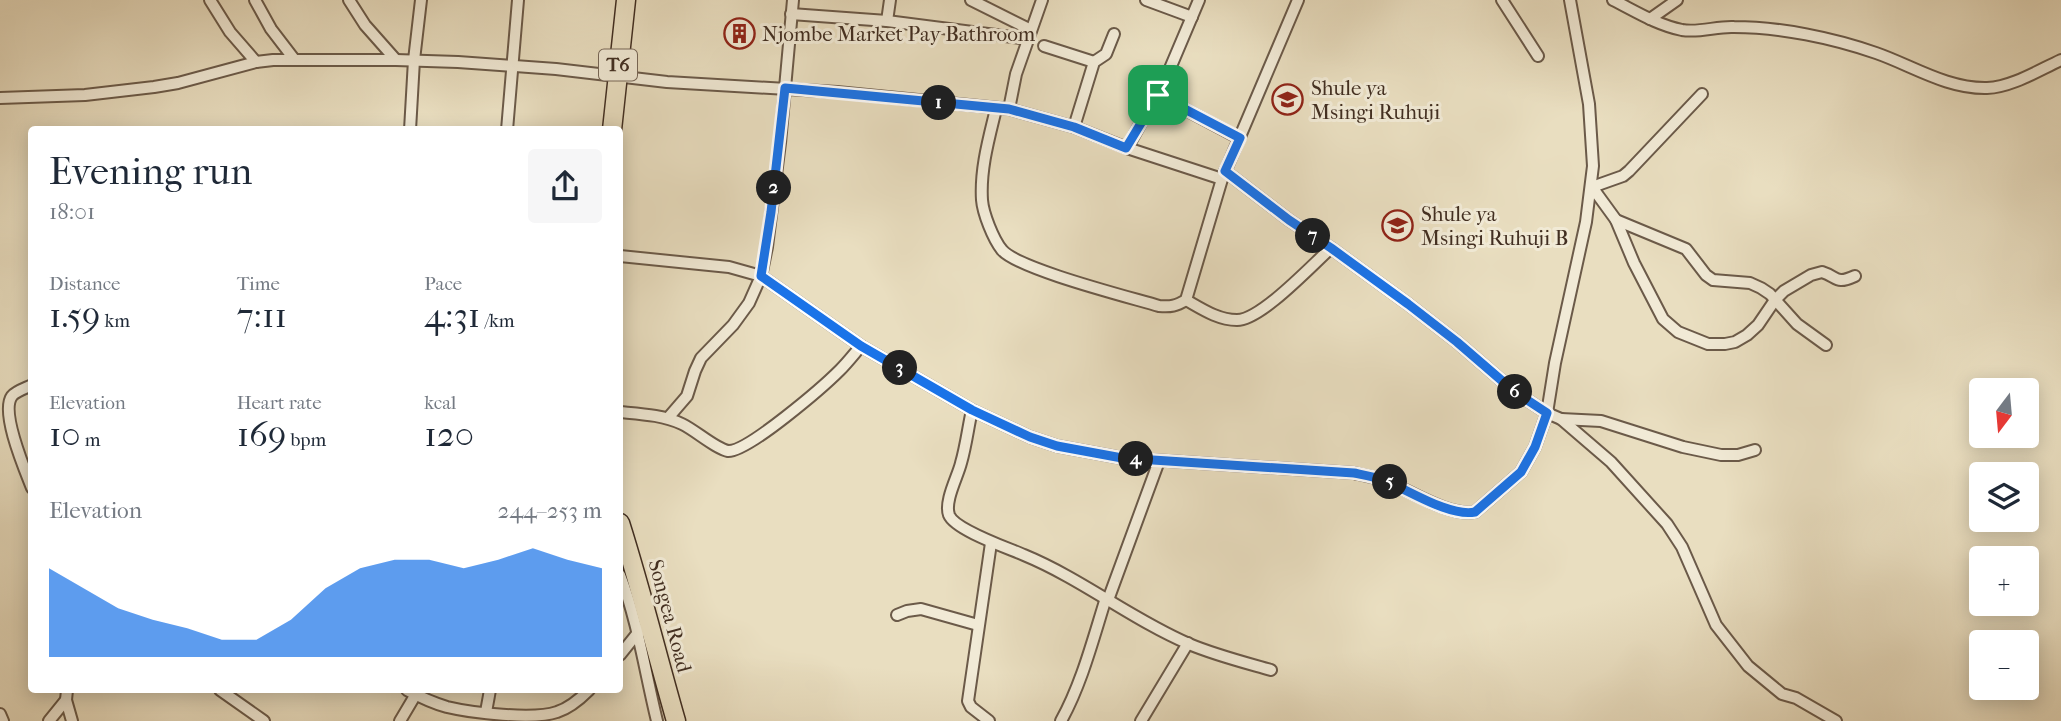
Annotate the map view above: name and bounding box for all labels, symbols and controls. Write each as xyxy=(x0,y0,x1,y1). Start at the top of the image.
building icon: Njombe Market Pay Bathroom xyxy=(722,17,756,51)
place label: Njombe Market Pay Bathroom xyxy=(762,22,1036,46)
road number: T6 xyxy=(599,50,637,80)
pin xyxy=(1128,65,1188,125)
icon: arrive xyxy=(1139,76,1177,114)
place label: Shule ya Msingi Ruhuji xyxy=(1311,76,1440,124)
school or university icon: Shule ya Msingi Ruhuji xyxy=(1271,83,1305,117)
pin: 1 xyxy=(922,86,956,120)
text: 1 xyxy=(935,91,942,113)
text: Evening run xyxy=(49,149,252,194)
button: share xyxy=(528,149,602,223)
pin: 2 xyxy=(756,170,792,206)
text: 2 xyxy=(769,176,778,198)
text: 18:01 xyxy=(49,198,95,225)
place label: Shule ya Msingi Ruhuji B xyxy=(1421,202,1568,250)
school or university icon: Shule ya Msingi Ruhuji B xyxy=(1381,209,1415,243)
pin: 7 xyxy=(1296,218,1330,254)
text: 7 xyxy=(1308,224,1317,246)
text: Distance xyxy=(49,273,120,295)
text: Time xyxy=(237,273,280,295)
text: Pace xyxy=(424,273,462,295)
text: 1.59 xyxy=(49,295,100,336)
text: 7:11 xyxy=(237,295,287,336)
text: 4:31 xyxy=(424,295,480,336)
text: km xyxy=(100,310,130,332)
text: /km xyxy=(480,310,515,332)
pin: 3 xyxy=(883,350,918,386)
text: 3 xyxy=(896,356,903,378)
pin: 6 xyxy=(1498,374,1532,410)
north arrow xyxy=(1969,378,2039,448)
map controls xyxy=(1969,378,2039,700)
text: 6 xyxy=(1509,380,1520,402)
text: Elevation xyxy=(49,392,126,414)
text: Heart rate xyxy=(237,392,322,414)
text: kcal xyxy=(424,392,456,414)
text: 10 xyxy=(49,414,81,455)
text: 169 xyxy=(237,414,286,455)
text: 120 xyxy=(424,414,474,455)
text: m xyxy=(81,429,100,451)
text: bpm xyxy=(286,429,326,451)
pin: 4 xyxy=(1118,442,1154,476)
text: 4 xyxy=(1130,447,1141,469)
button: layers xyxy=(1969,462,2039,532)
pin: 5 xyxy=(1372,464,1408,500)
text: 5 xyxy=(1385,470,1394,492)
text: Elevation xyxy=(49,497,142,524)
text: 244–253 m xyxy=(498,497,602,524)
button: + xyxy=(1969,546,2039,616)
street label: Songea Road xyxy=(643,557,697,676)
button: − xyxy=(1969,630,2039,700)

